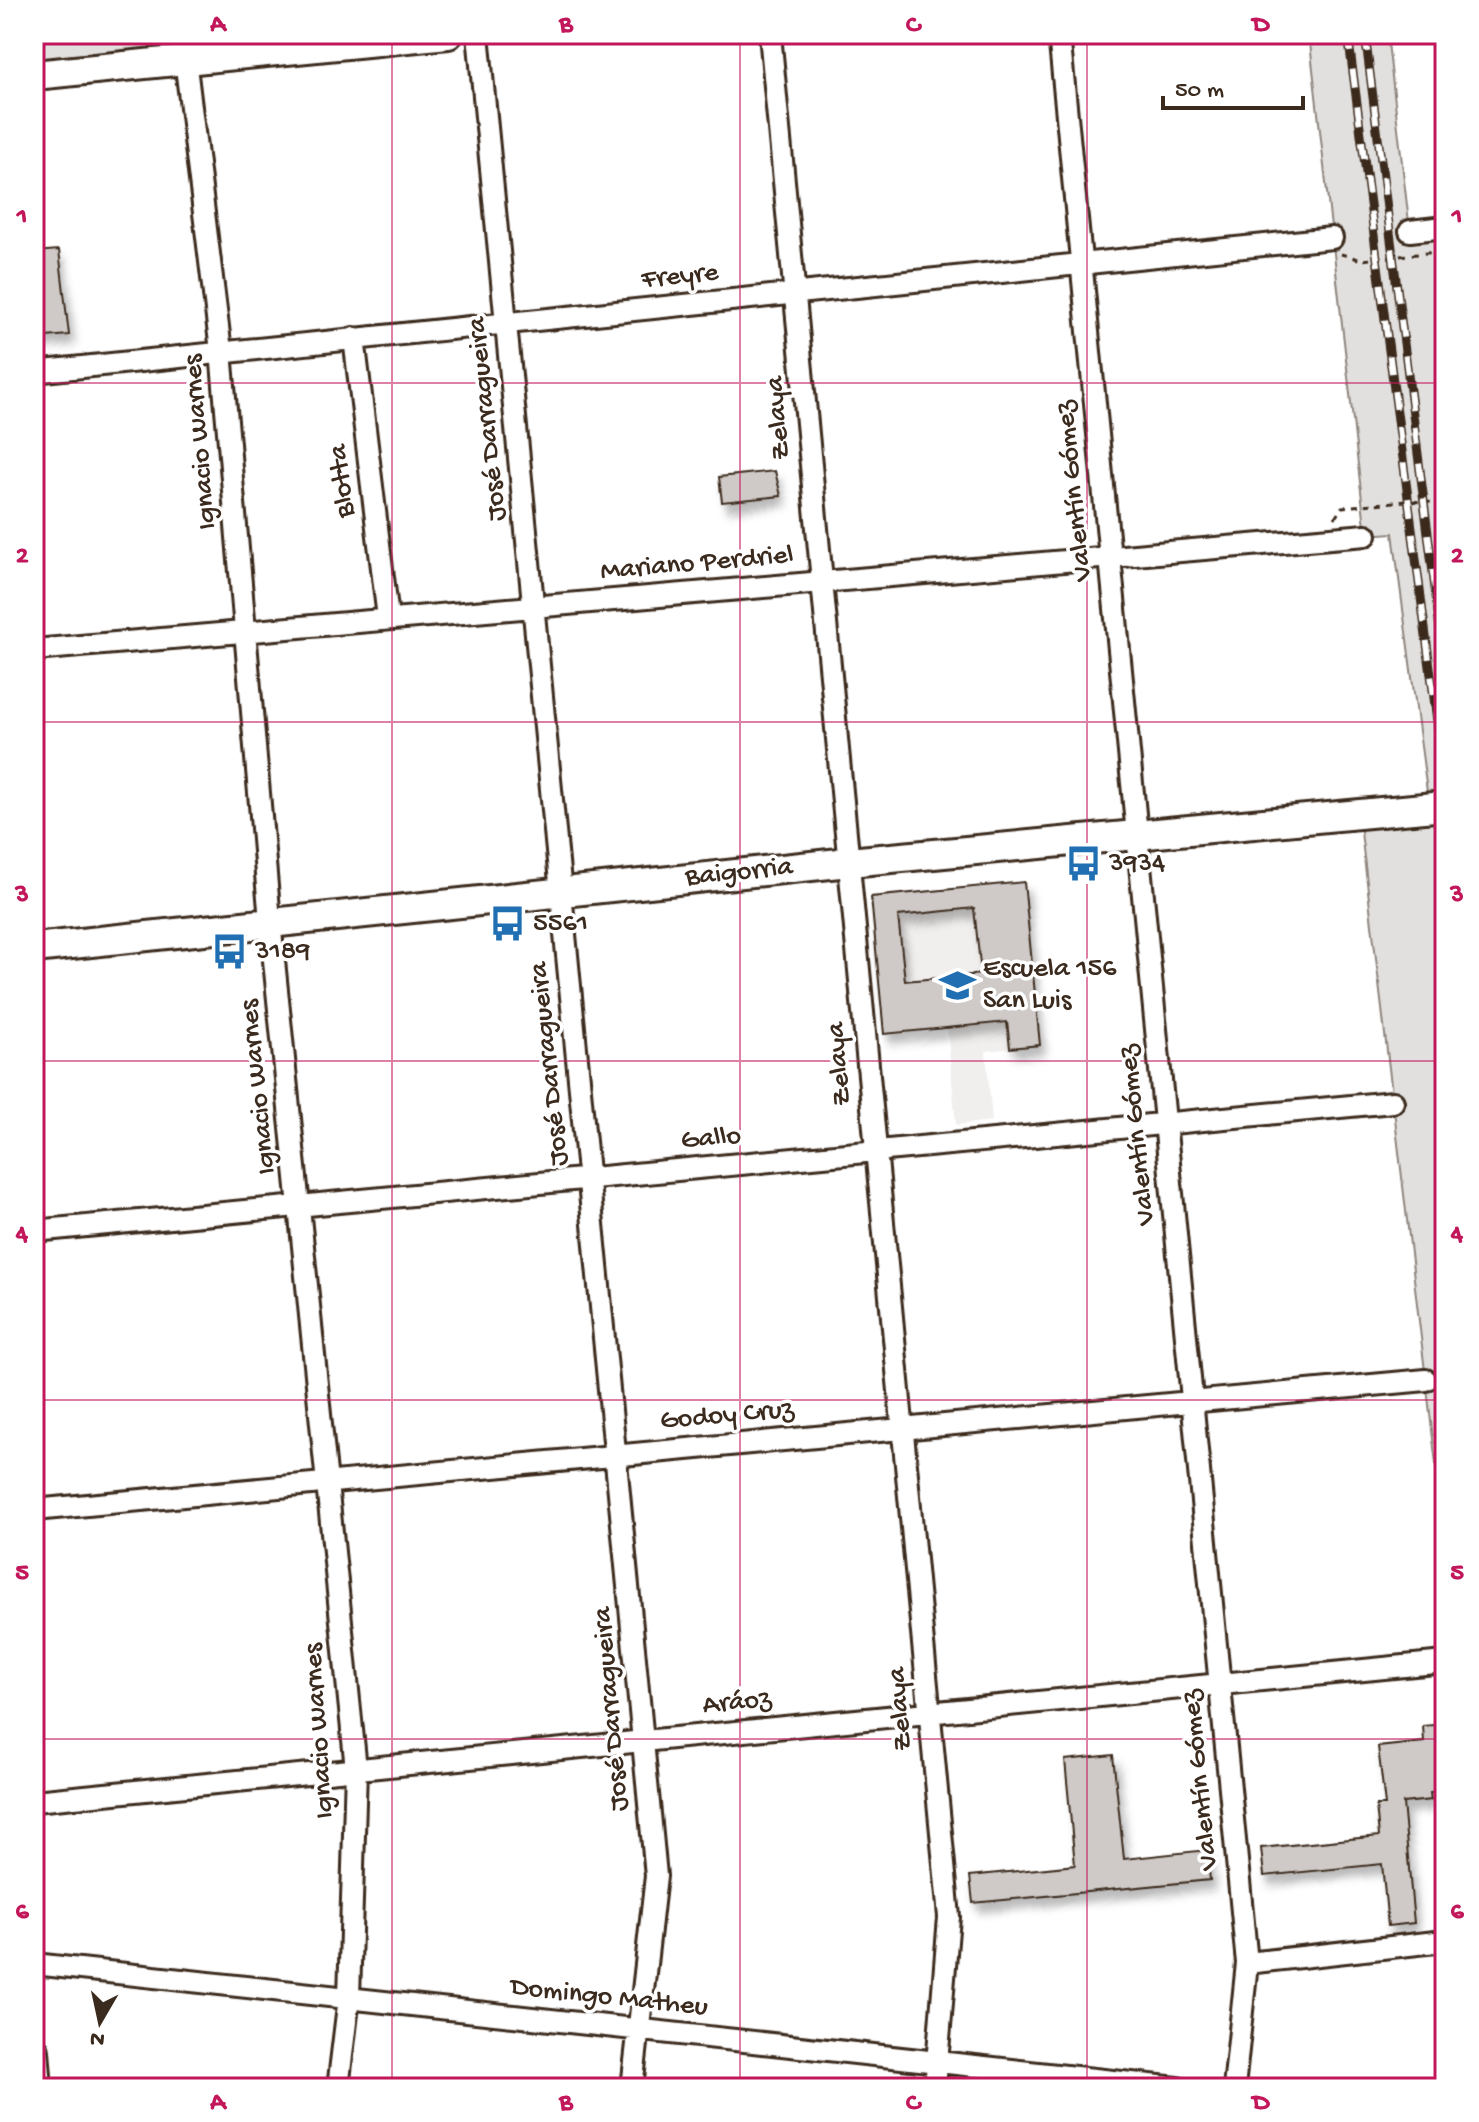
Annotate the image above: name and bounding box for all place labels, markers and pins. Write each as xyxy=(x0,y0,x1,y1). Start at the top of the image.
bus stop icon: 3934 xyxy=(1064,845,1102,883)
place label: 3934 xyxy=(1108,848,1165,881)
bus stop icon: 5561 xyxy=(488,905,526,943)
place label: 5561 xyxy=(533,908,588,941)
bus stop icon: 3189 xyxy=(210,933,248,971)
place label: 3189 xyxy=(254,936,310,969)
place label: Escuela 156 San Luis xyxy=(983,953,1117,1018)
school or university icon: Escuela 156 San Luis xyxy=(938,966,976,1004)

